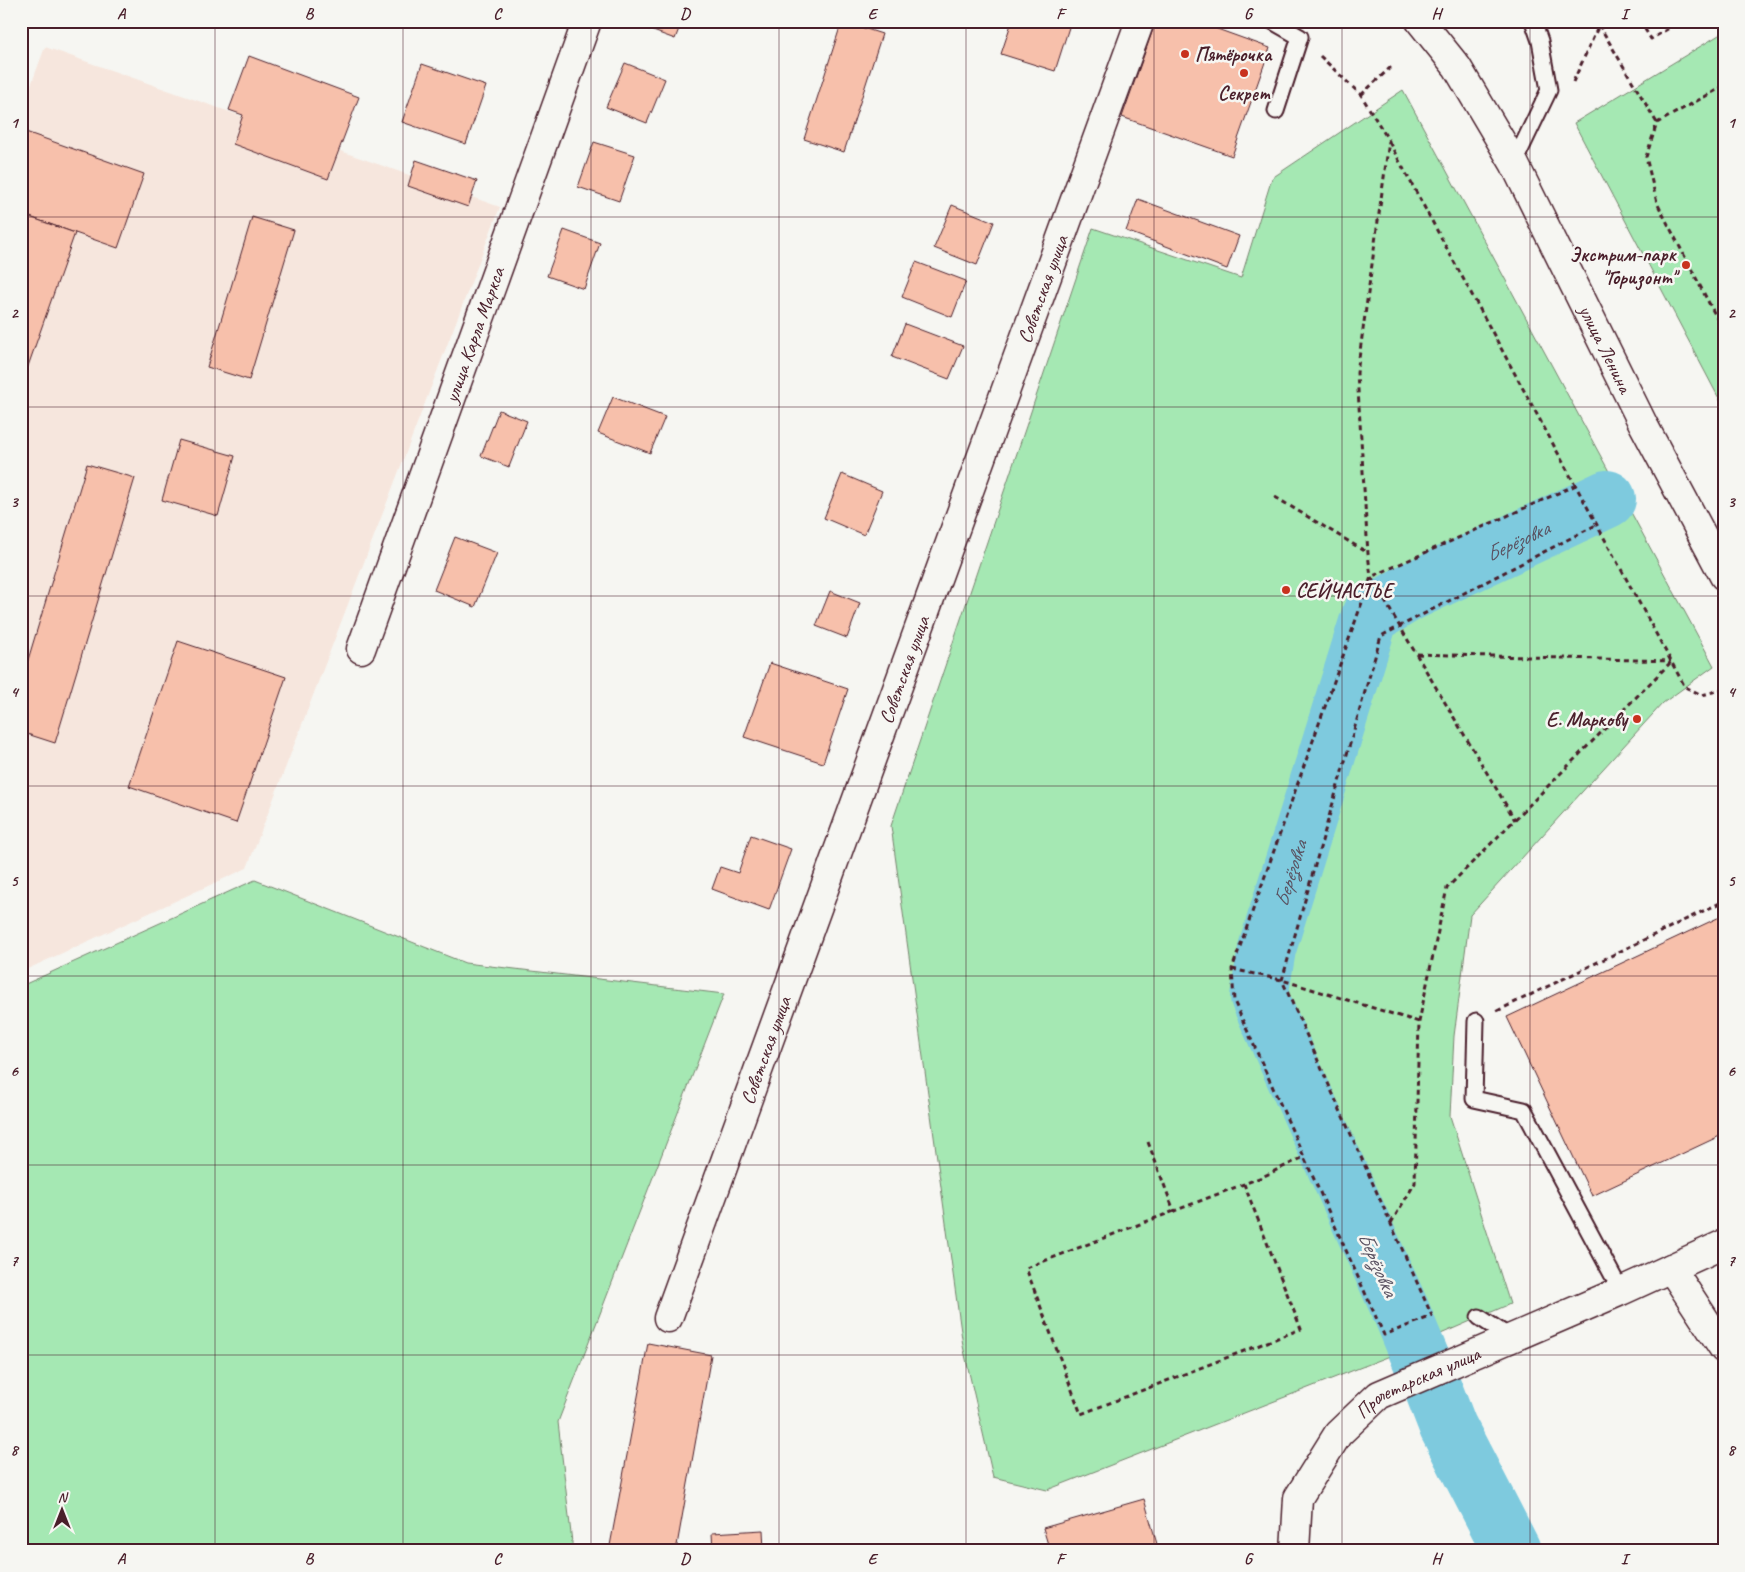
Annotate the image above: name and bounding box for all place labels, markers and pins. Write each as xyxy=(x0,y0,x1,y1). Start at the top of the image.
place label: Пятёрочка xyxy=(1195,42,1273,67)
marker: Пятёрочка xyxy=(1179,48,1191,60)
marker: Секрет xyxy=(1238,67,1250,79)
place label: Секрет xyxy=(1218,81,1271,106)
place label: Экстрим-парк "Горизонт" xyxy=(1570,242,1680,291)
marker: Экстрим-парк "Горизонт" xyxy=(1680,259,1692,271)
place label: СЕЙЧАСТЬЕ xyxy=(1296,578,1396,603)
marker: СЕЙЧАСТЬЕ xyxy=(1280,584,1292,596)
place label: Е. Маркову xyxy=(1546,707,1629,732)
marker: Е. Маркову xyxy=(1631,713,1643,725)

